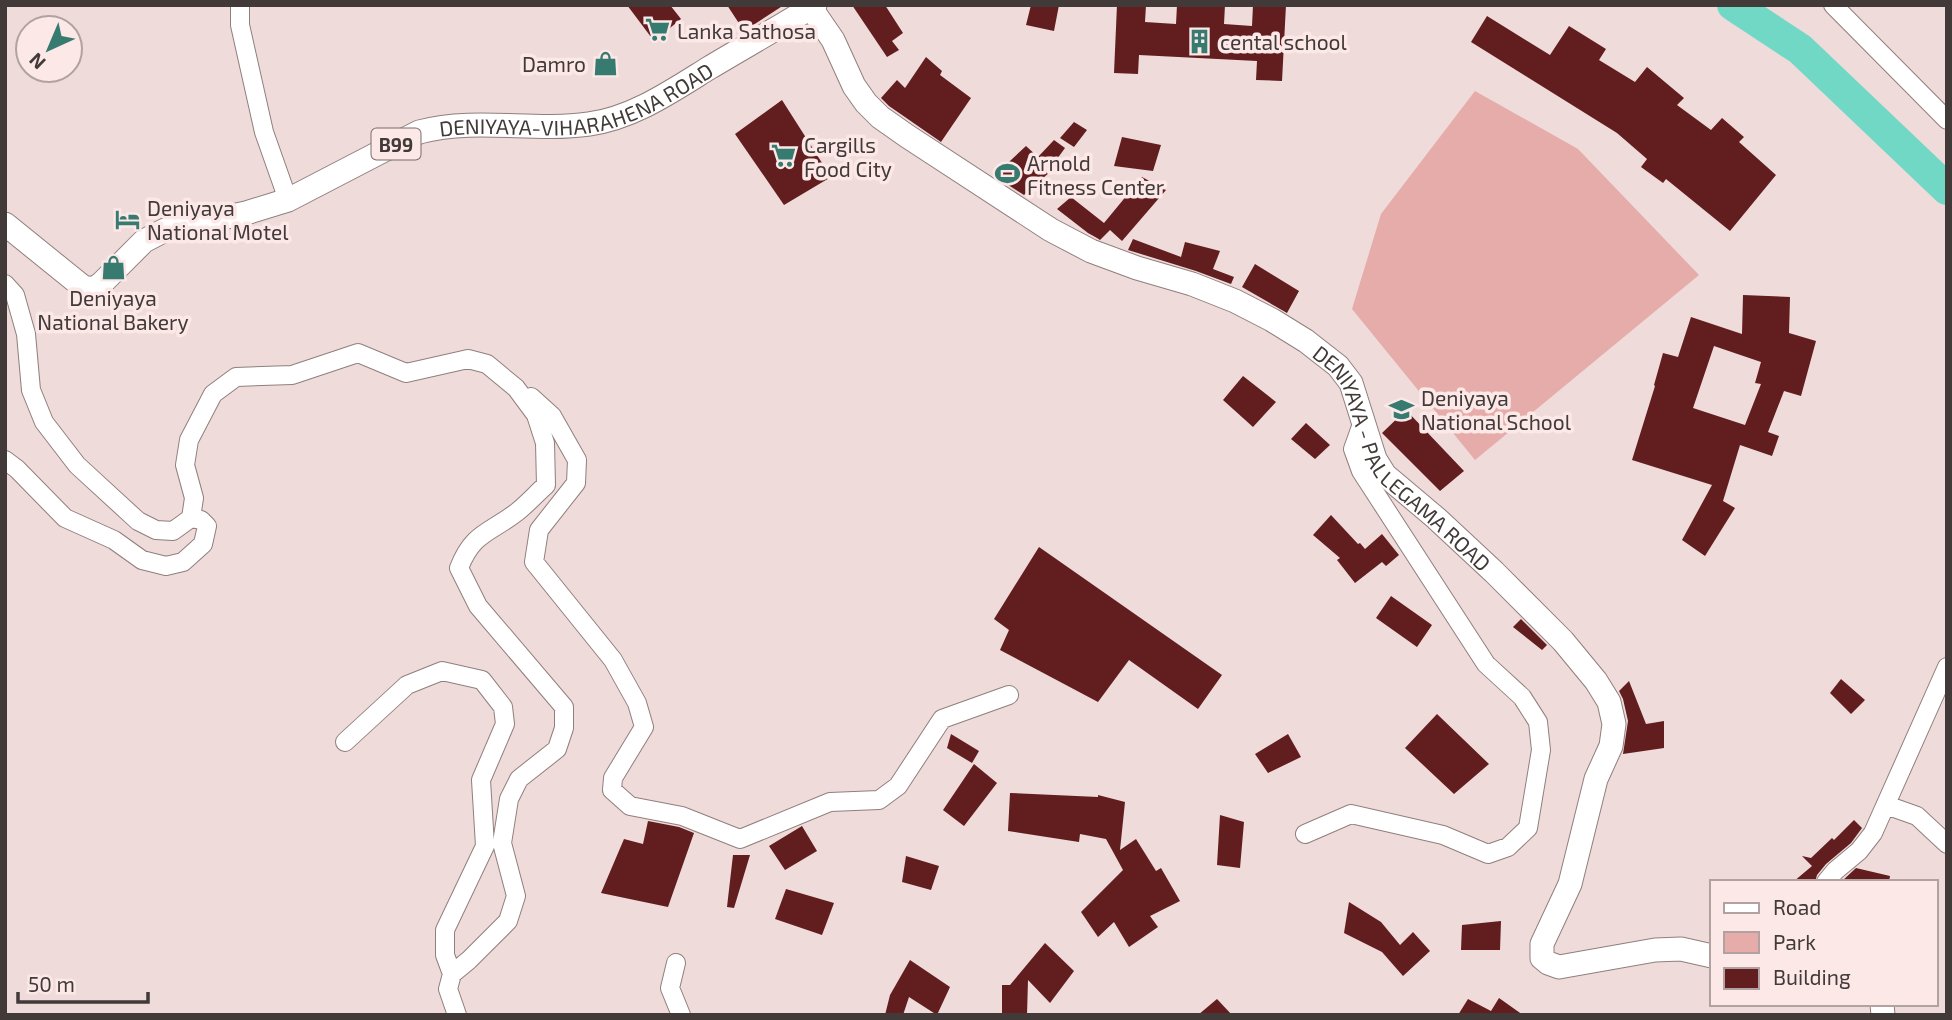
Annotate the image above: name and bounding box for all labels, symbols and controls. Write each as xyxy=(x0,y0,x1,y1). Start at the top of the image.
north arrow xyxy=(14,14,84,84)
supermarket icon: Lanka Sathosa xyxy=(643,16,671,44)
place label: Lanka Sathosa xyxy=(677,18,816,43)
building icon: cental school xyxy=(1186,27,1214,55)
place label: cental school xyxy=(1220,29,1347,54)
text: N xyxy=(24,49,50,75)
shop icon: Damro xyxy=(592,49,620,77)
place label: Damro xyxy=(522,51,586,76)
street label: DENIYAYA-VIHARAHENA ROAD xyxy=(438,57,717,140)
road number: B99 xyxy=(372,128,420,160)
place label: Cargills Food City xyxy=(804,132,892,181)
supermarket icon: Cargills Food City xyxy=(770,142,798,170)
place label: Arnold Fitness Center xyxy=(1027,150,1165,199)
sports icon: Arnold Fitness Center xyxy=(993,160,1021,188)
place label: Deniyaya National Motel xyxy=(147,195,289,244)
hotel icon: Deniyaya National Motel xyxy=(113,205,141,233)
shop icon: Deniyaya National Bakery xyxy=(99,254,127,282)
place label: Deniyaya National Bakery xyxy=(37,285,189,334)
street label: DENIYAYA - PALLEGAMA ROAD xyxy=(1309,339,1496,575)
place label: Deniyaya National School xyxy=(1421,385,1572,434)
school or university icon: Deniyaya National School xyxy=(1387,395,1415,423)
legend xyxy=(1710,880,1938,1006)
text: Road xyxy=(1773,894,1821,919)
text: Park xyxy=(1773,929,1816,954)
scale bar xyxy=(18,960,147,1004)
text: Building xyxy=(1773,964,1851,989)
text: 50 m xyxy=(28,971,75,996)

